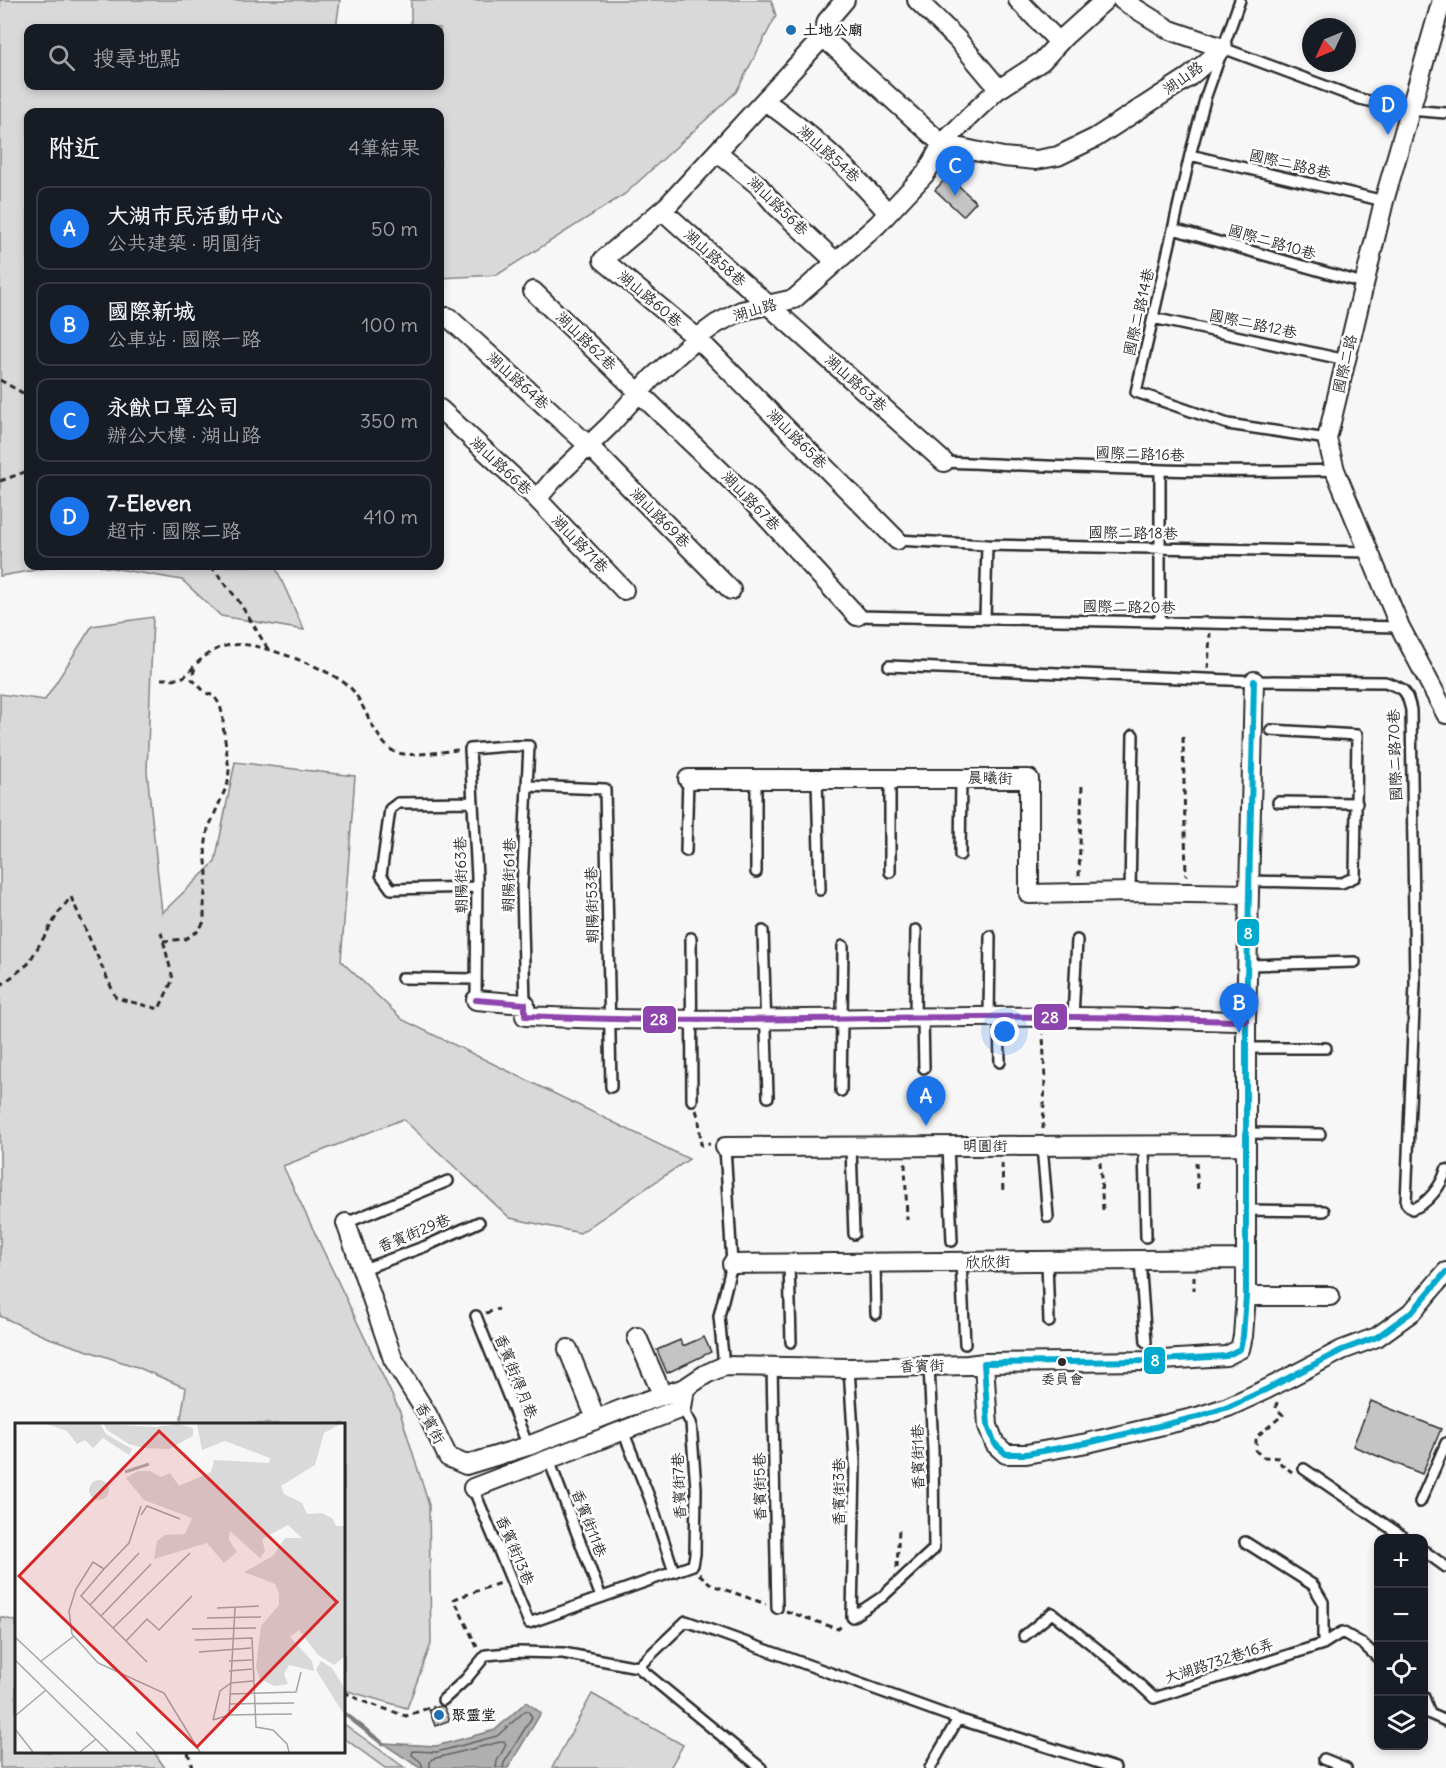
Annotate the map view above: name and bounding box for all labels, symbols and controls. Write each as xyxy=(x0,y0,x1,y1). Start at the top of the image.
north arrow xyxy=(1302,18,1356,72)
place label: 土地公廟 xyxy=(803,20,863,39)
marker: 土地公廟 xyxy=(784,23,798,37)
search box xyxy=(24,24,444,90)
icon: search xyxy=(45,41,78,74)
text: 搜尋地點 xyxy=(93,44,181,72)
street label: 湖山路 xyxy=(1159,57,1207,98)
pin: D xyxy=(1368,86,1408,135)
street label: 湖山路54巷 xyxy=(794,121,864,187)
text: 附近 xyxy=(48,131,100,164)
text: 4筆結果 xyxy=(348,135,420,160)
street label: 國際二路8巷 xyxy=(1247,145,1333,182)
pin: C xyxy=(936,146,974,196)
street label: 湖山路56巷 xyxy=(744,172,813,239)
text: 大湖市民活動中心 xyxy=(107,201,283,229)
text: A xyxy=(63,216,76,241)
text: 50 m xyxy=(371,216,418,241)
street label: 國際二路10巷 xyxy=(1226,220,1318,263)
street label: 湖山路58巷 xyxy=(680,225,750,291)
text: 公共建築 · 明圓街 xyxy=(107,230,261,255)
street label: 湖山路60巷 xyxy=(614,266,687,331)
street label: 國際二路14巷 xyxy=(1119,266,1158,358)
street label: 湖山路 xyxy=(731,294,779,325)
text: 國際新城 xyxy=(107,297,195,325)
street label: 國際二路12巷 xyxy=(1208,305,1299,342)
street label: 湖山路62巷 xyxy=(552,307,621,374)
text: B xyxy=(63,312,76,337)
text: 100 m xyxy=(361,312,418,337)
text: 公車站 · 國際一路 xyxy=(107,326,261,351)
street label: 國際二路 xyxy=(1329,333,1361,395)
street label: 湖山路64巷 xyxy=(483,348,553,414)
street label: 湖山路63巷 xyxy=(821,350,891,416)
text: 永猷口罩公司 xyxy=(107,393,239,421)
street label: 湖山路65巷 xyxy=(763,405,831,473)
text: C xyxy=(63,408,76,433)
text: 350 m xyxy=(360,408,418,433)
text: 辦公大樓 · 湖山路 xyxy=(107,422,261,447)
street label: 湖山路66巷 xyxy=(467,432,536,499)
street label: 國際二路16巷 xyxy=(1095,442,1185,465)
street label: 湖山路67巷 xyxy=(718,467,785,535)
street label: 湖山路69巷 xyxy=(626,484,694,552)
text: 7-Eleven xyxy=(107,489,191,517)
text: D xyxy=(62,504,77,529)
text: 410 m xyxy=(363,504,418,529)
street label: 湖山路71巷 xyxy=(548,511,613,577)
text: 超市 · 國際二路 xyxy=(107,518,241,543)
street label: 國際二路18巷 xyxy=(1088,522,1178,543)
street label: 國際二路20巷 xyxy=(1082,596,1176,617)
street label: 國際二路70巷 xyxy=(1383,709,1406,801)
street label: 晨曦街 xyxy=(967,768,1013,787)
street label: 朝陽街63巷 xyxy=(450,836,471,914)
street label: 朝陽街61巷 xyxy=(498,838,519,912)
street label: 朝陽街53巷 xyxy=(581,866,602,944)
line badge: 8 xyxy=(1236,918,1260,947)
text: 8 xyxy=(1243,923,1253,943)
pin: B xyxy=(1220,984,1258,1033)
line badge: 28 xyxy=(1033,1003,1068,1031)
line badge: 28 xyxy=(642,1005,677,1034)
text: 28 xyxy=(1041,1007,1059,1027)
text: 28 xyxy=(650,1009,668,1029)
your location xyxy=(990,1017,1019,1046)
pin: A xyxy=(906,1076,946,1126)
street label: 明圓街 xyxy=(962,1136,1008,1155)
street label: 香賓街29巷 xyxy=(375,1209,453,1256)
street label: 欣欣街 xyxy=(965,1252,1011,1271)
street label: 香賓街得月巷 xyxy=(491,1331,542,1421)
line badge: 8 xyxy=(1143,1346,1166,1375)
text: 8 xyxy=(1150,1350,1160,1370)
street label: 香賓街 xyxy=(899,1356,945,1375)
marker: 委員會 xyxy=(1056,1356,1068,1368)
place label: 委員會 xyxy=(1041,1370,1084,1388)
street label: 香賓街 xyxy=(411,1398,449,1447)
inset map xyxy=(15,1423,345,1753)
street label: 香賓街1巷 xyxy=(907,1424,928,1490)
street label: 香賓街7巷 xyxy=(668,1452,689,1520)
street label: 香賓街5巷 xyxy=(749,1453,770,1521)
street label: 香賓街3巷 xyxy=(829,1458,848,1526)
street label: 香賓街11巷 xyxy=(568,1486,611,1560)
street label: 香賓街13巷 xyxy=(492,1512,539,1588)
map controls xyxy=(1374,1534,1428,1750)
button: + xyxy=(1374,1534,1428,1588)
button: − xyxy=(1374,1588,1428,1642)
street label: 大湖路732巷16弄 xyxy=(1162,1634,1276,1687)
button: locate xyxy=(1374,1642,1428,1696)
button: layers xyxy=(1374,1696,1428,1750)
place label: 聚靈堂 xyxy=(451,1705,496,1724)
marker: 聚靈堂 xyxy=(432,1708,446,1722)

